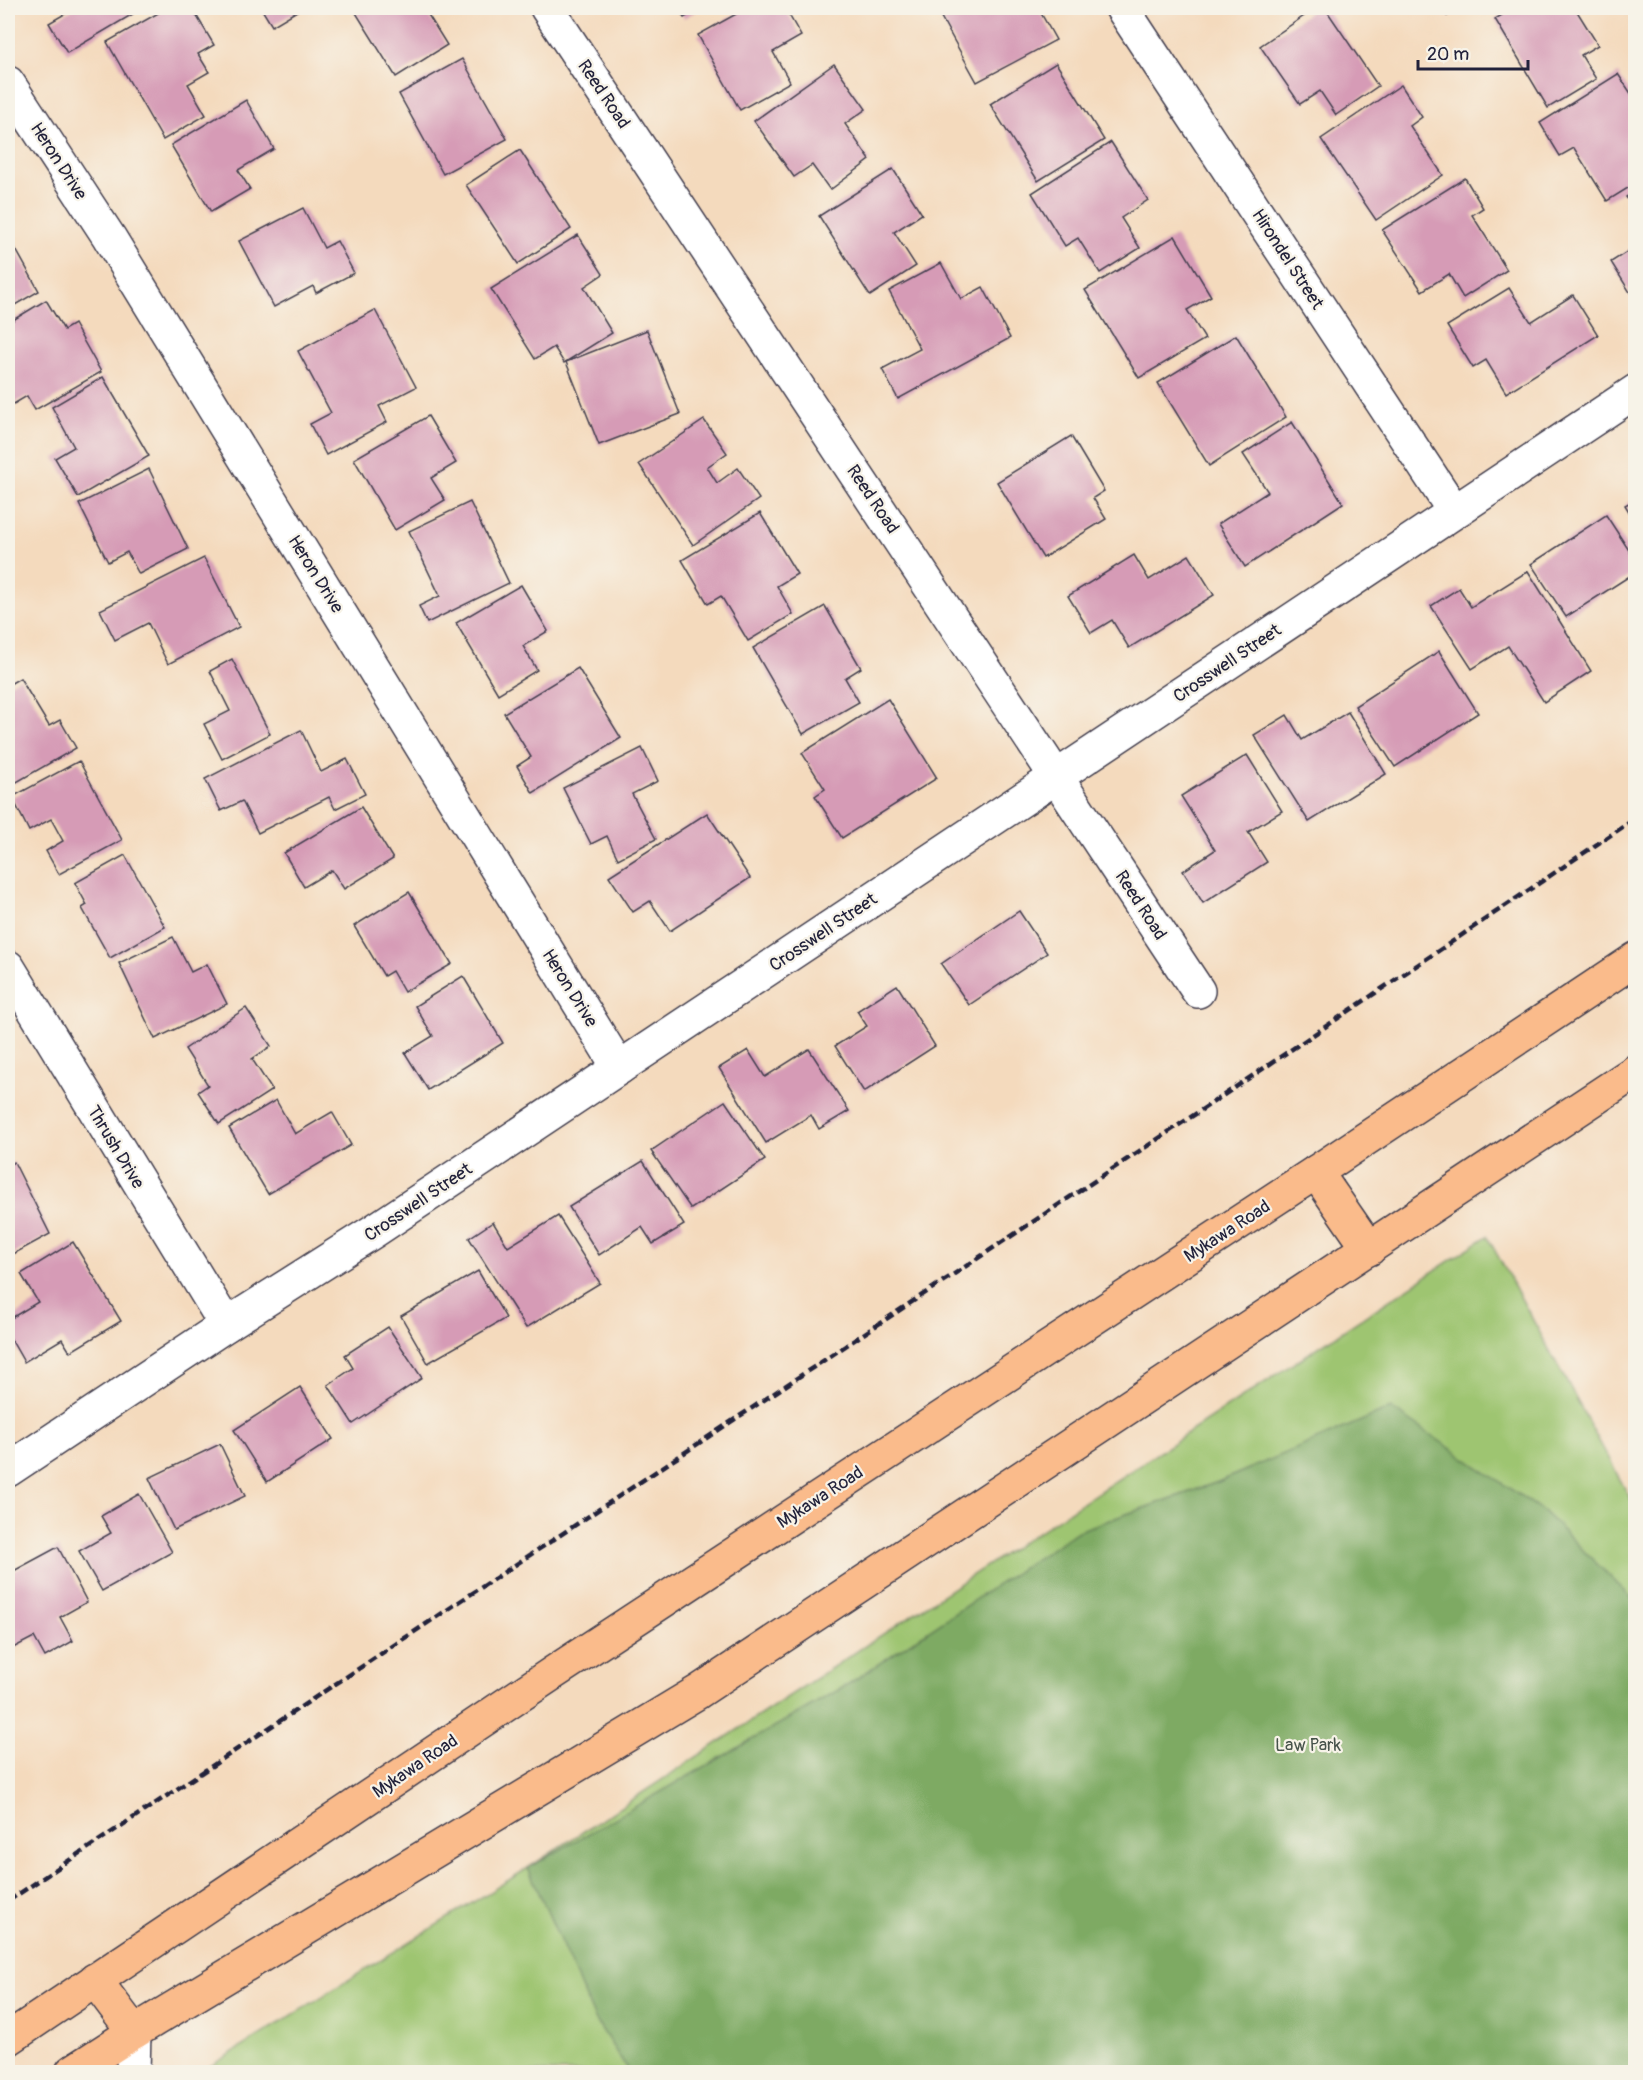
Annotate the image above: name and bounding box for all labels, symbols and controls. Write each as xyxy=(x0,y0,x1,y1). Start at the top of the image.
scale bar xyxy=(1418,33,1528,71)
text: 20 m xyxy=(1427,43,1469,66)
street label: Reed Road xyxy=(572,55,635,133)
street label: Heron Drive xyxy=(25,118,92,204)
street label: Hirondel Street xyxy=(1247,205,1329,314)
street label: Reed Road xyxy=(841,460,904,538)
street label: Heron Drive xyxy=(283,531,349,618)
street label: Crosswell Street xyxy=(1169,618,1286,708)
street label: Reed Road xyxy=(1110,866,1172,944)
street label: Crosswell Street xyxy=(765,887,882,977)
street label: Heron Drive xyxy=(537,945,603,1032)
street label: Thrush Drive xyxy=(82,1102,149,1193)
street label: Crosswell Street xyxy=(360,1157,477,1247)
street label: Mykawa Road xyxy=(1180,1195,1275,1268)
street label: Mykawa Road xyxy=(773,1461,868,1534)
street label: Mykawa Road xyxy=(368,1729,462,1803)
park label: Law Park xyxy=(1275,1734,1342,1757)

